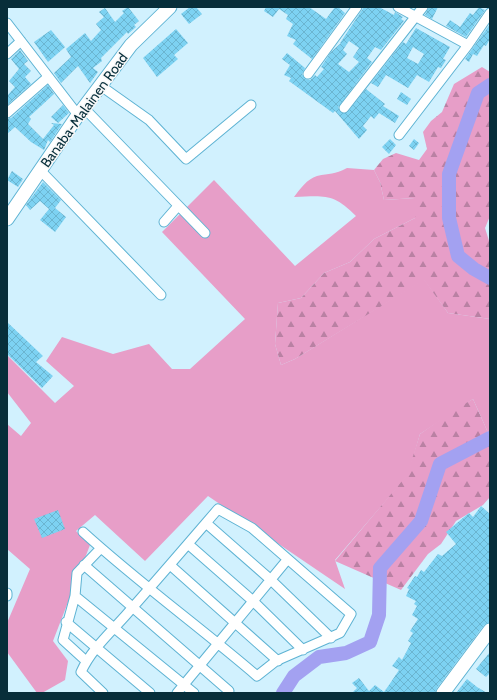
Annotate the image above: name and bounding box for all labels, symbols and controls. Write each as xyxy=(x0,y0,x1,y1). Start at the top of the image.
street label: Banaba-Malainen Road xyxy=(36,49,132,171)

